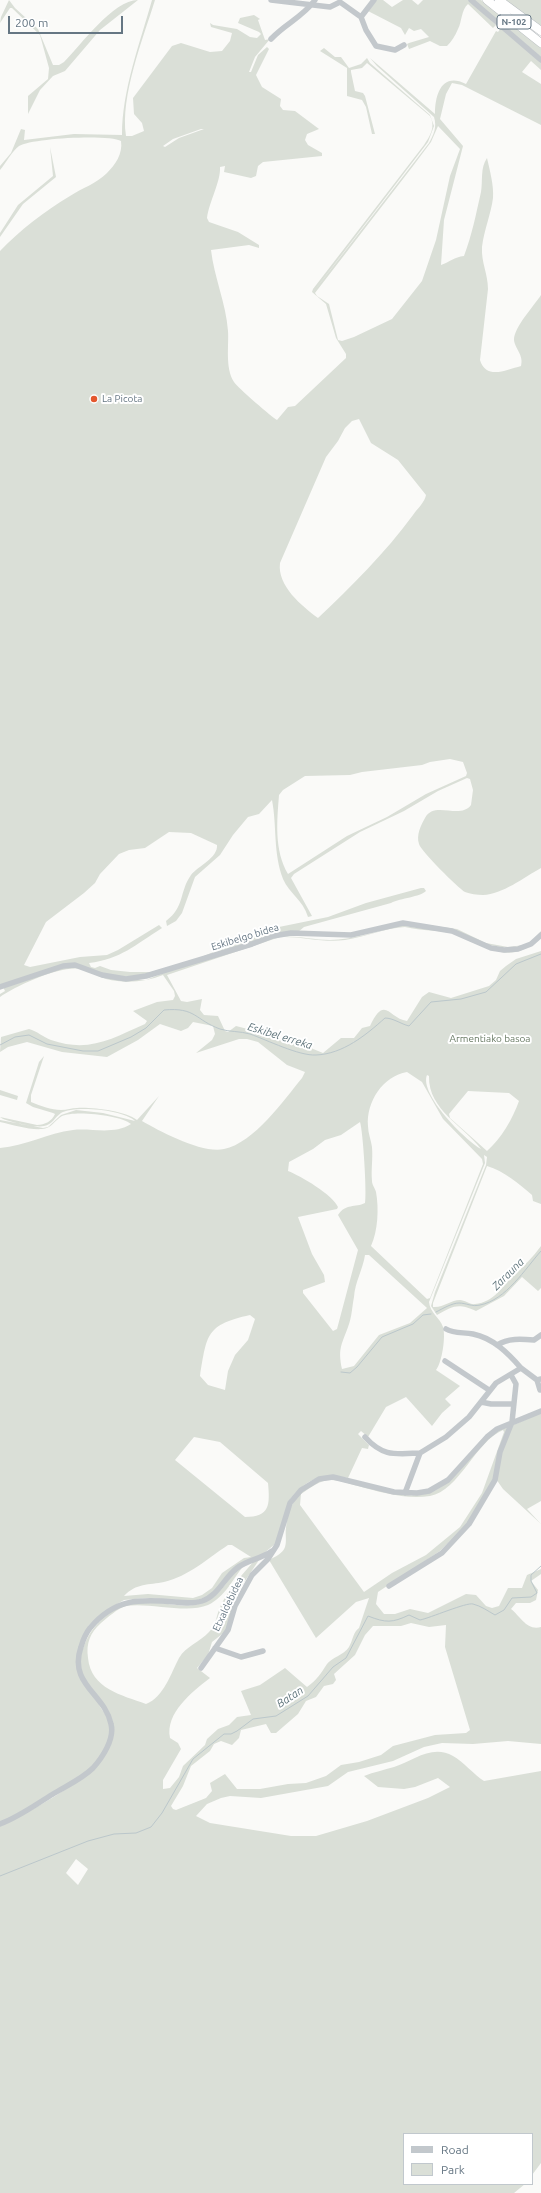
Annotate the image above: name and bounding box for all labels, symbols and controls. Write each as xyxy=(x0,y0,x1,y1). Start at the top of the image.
scale bar xyxy=(10,8,125,34)
road number: N-102 xyxy=(497,15,531,29)
text: 200 m xyxy=(15,16,48,29)
place label: La Picota xyxy=(102,393,142,405)
marker: La Picota xyxy=(89,394,99,404)
street label: Eskibelgo bidea xyxy=(210,921,280,953)
water label: Eskibel erreka xyxy=(246,1020,314,1052)
park label: Armentiako basoa xyxy=(450,1033,530,1045)
water label: Zarauna xyxy=(489,1255,527,1293)
street label: Etxaldebidea xyxy=(210,1575,246,1633)
water label: Batan xyxy=(274,1684,306,1710)
legend xyxy=(403,2133,533,2185)
text: Road xyxy=(441,2143,469,2156)
text: Park xyxy=(441,2163,465,2176)

